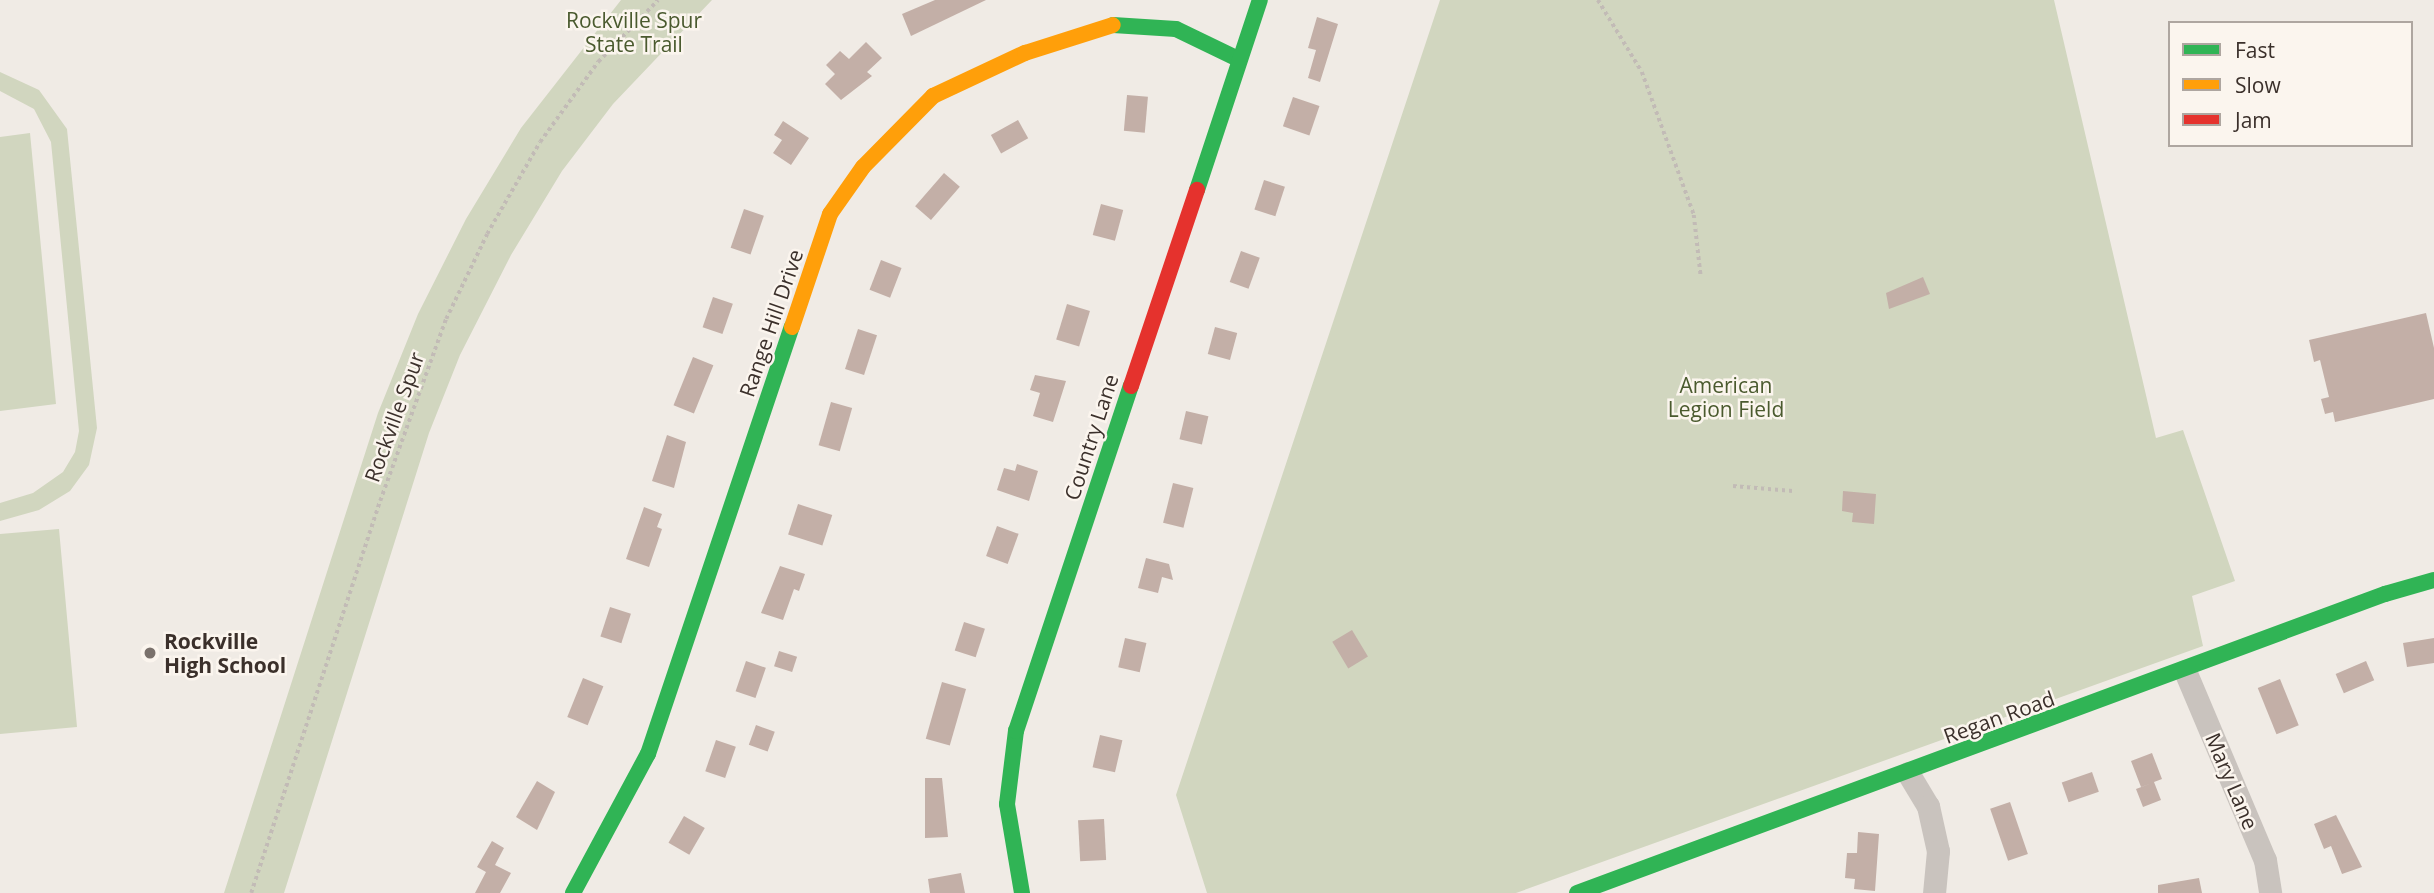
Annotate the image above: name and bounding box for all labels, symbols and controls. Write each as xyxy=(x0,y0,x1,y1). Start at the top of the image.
park label: Rockville Spur State Trail xyxy=(566,7,702,57)
legend xyxy=(2168,21,2413,147)
text: Fast xyxy=(2235,36,2275,64)
text: Slow xyxy=(2235,71,2281,99)
text: Jam xyxy=(2235,106,2272,134)
street label: Range Hill Drive xyxy=(734,246,808,400)
street label: Rockville Spur xyxy=(359,349,429,485)
street label: Country Lane xyxy=(1059,371,1123,503)
park label: American Legion Field xyxy=(1668,372,1784,422)
place label: Rockville High School xyxy=(164,628,286,678)
marker: Rockville High School xyxy=(142,645,158,661)
street label: Regan Road xyxy=(1940,685,2058,749)
street label: Mary Lane xyxy=(2200,729,2264,833)

